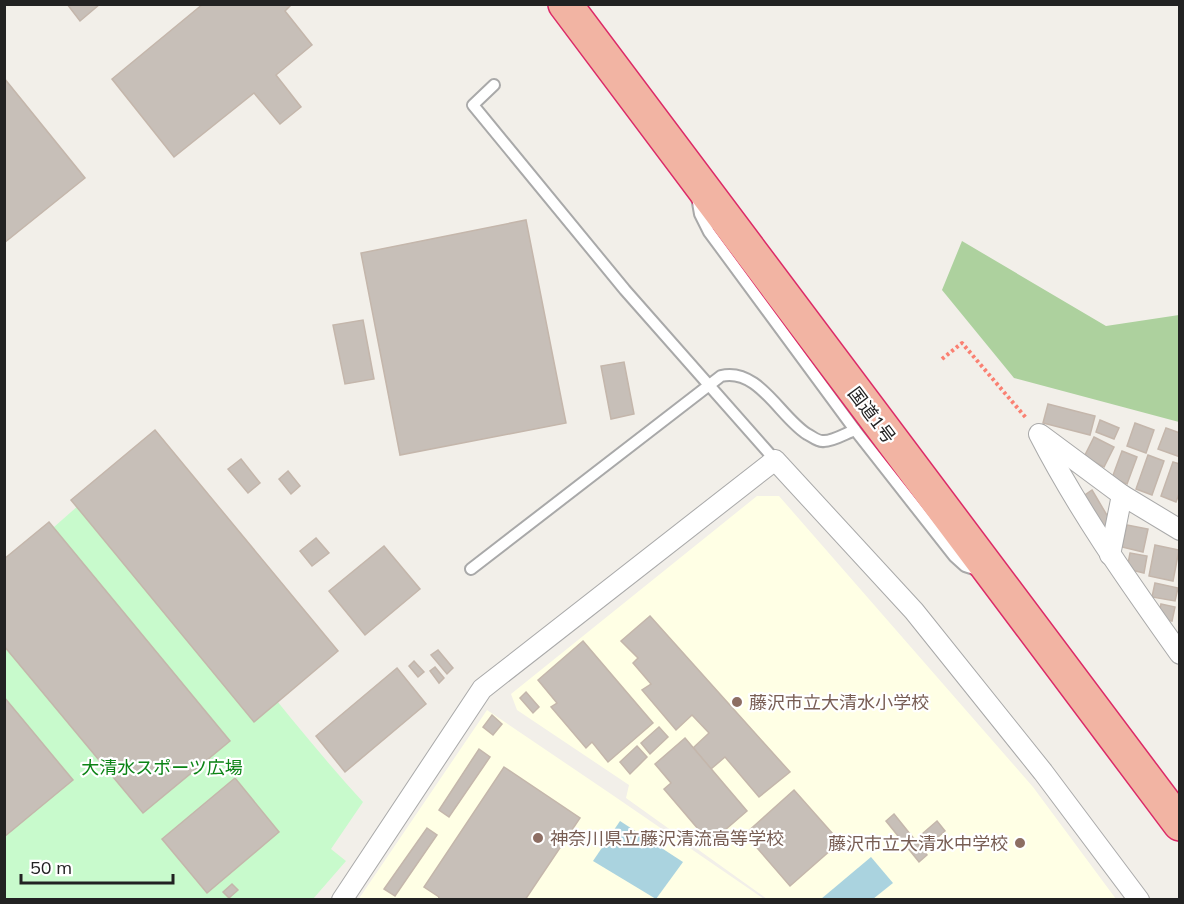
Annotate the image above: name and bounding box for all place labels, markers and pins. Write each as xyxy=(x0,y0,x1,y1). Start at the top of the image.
place label: 藤沢市立大清水小学校 xyxy=(749,691,929,714)
marker: 藤沢市立大清水小学校 xyxy=(730,695,744,709)
place label: 神奈川県立藤沢清流高等学校 xyxy=(550,827,784,850)
marker: 神奈川県立藤沢清流高等学校 xyxy=(531,831,545,845)
place label: 藤沢市立大清水中学校 xyxy=(828,832,1008,855)
marker: 藤沢市立大清水中学校 xyxy=(1013,836,1027,850)

